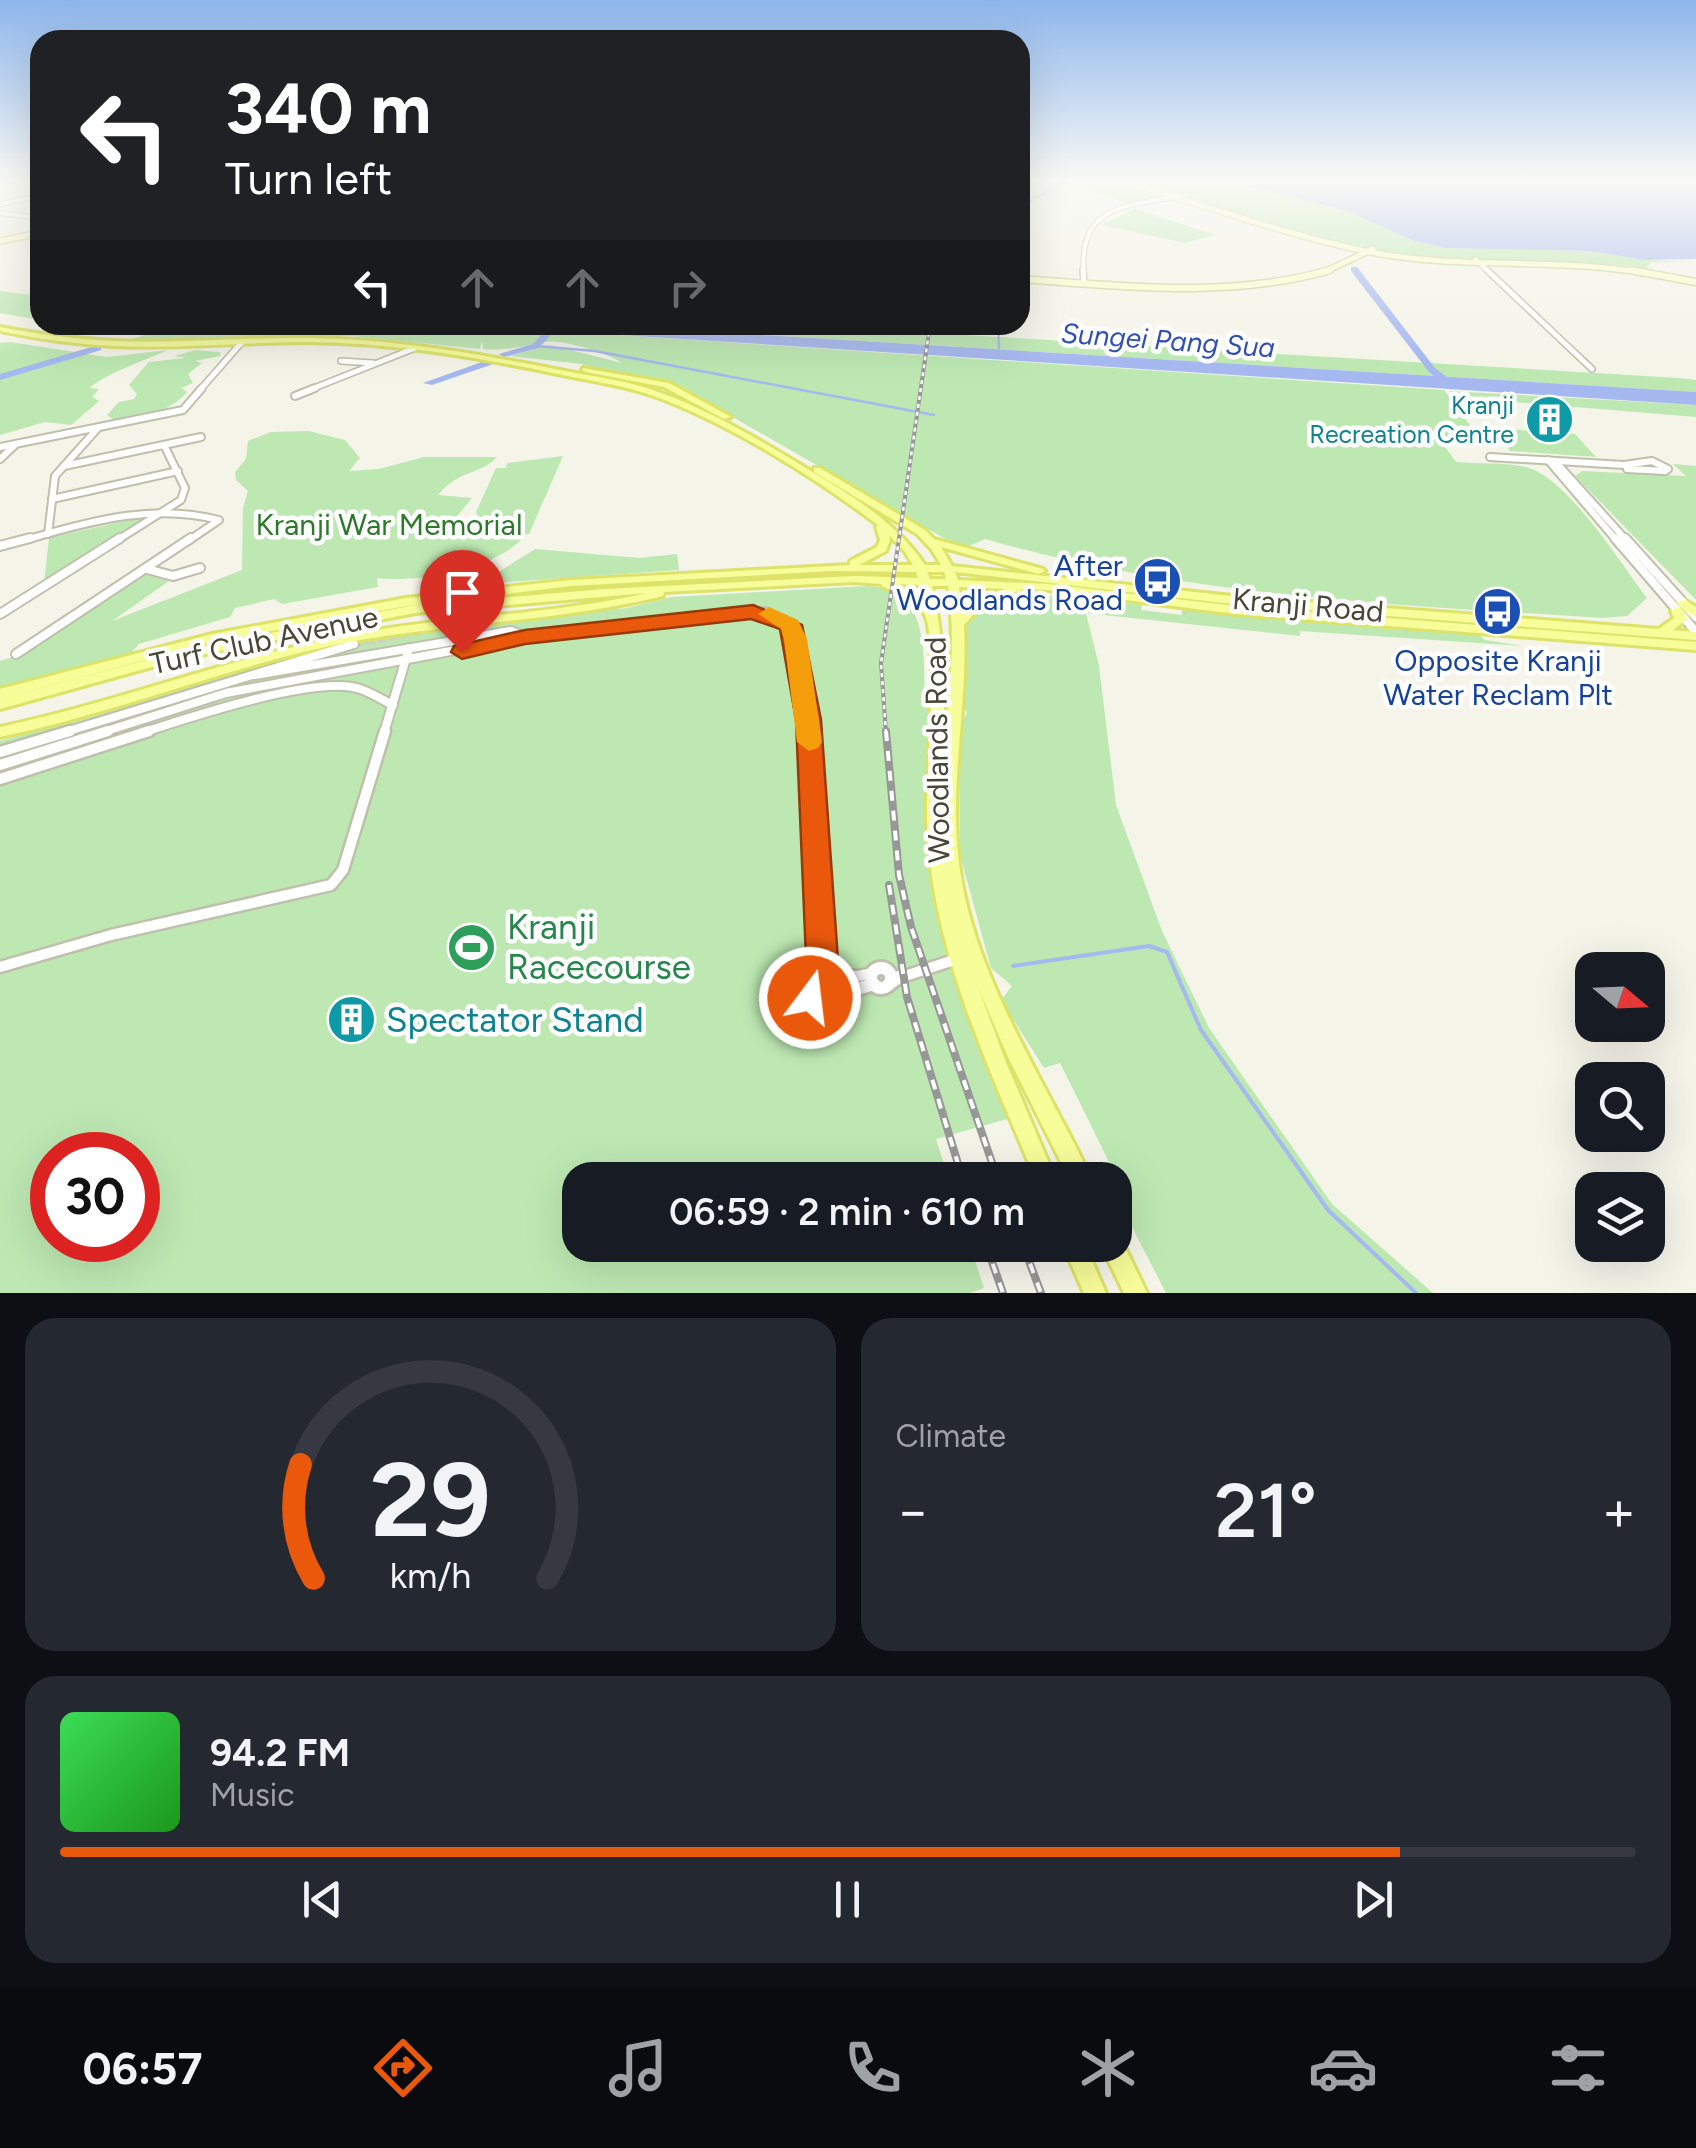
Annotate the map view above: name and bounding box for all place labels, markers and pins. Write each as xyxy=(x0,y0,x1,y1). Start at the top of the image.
place label: Kranji Recreation Centre xyxy=(1309,390,1514,449)
building icon: Kranji Recreation Centre xyxy=(1523,393,1575,445)
place label: After Woodlands Road xyxy=(896,547,1123,618)
pin xyxy=(420,550,505,653)
bus stop icon: After Woodlands Road xyxy=(1132,556,1184,608)
bus stop icon: Opposite Kranji Water Reclam Plt xyxy=(1472,585,1524,637)
place label: Opposite Kranji Water Reclam Plt xyxy=(1383,642,1613,713)
place label: Kranji Racecourse xyxy=(507,906,691,988)
sports icon: Kranji Racecourse xyxy=(446,921,498,973)
building icon: Spectator Stand xyxy=(325,994,377,1046)
place label: Spectator Stand xyxy=(386,999,644,1041)

